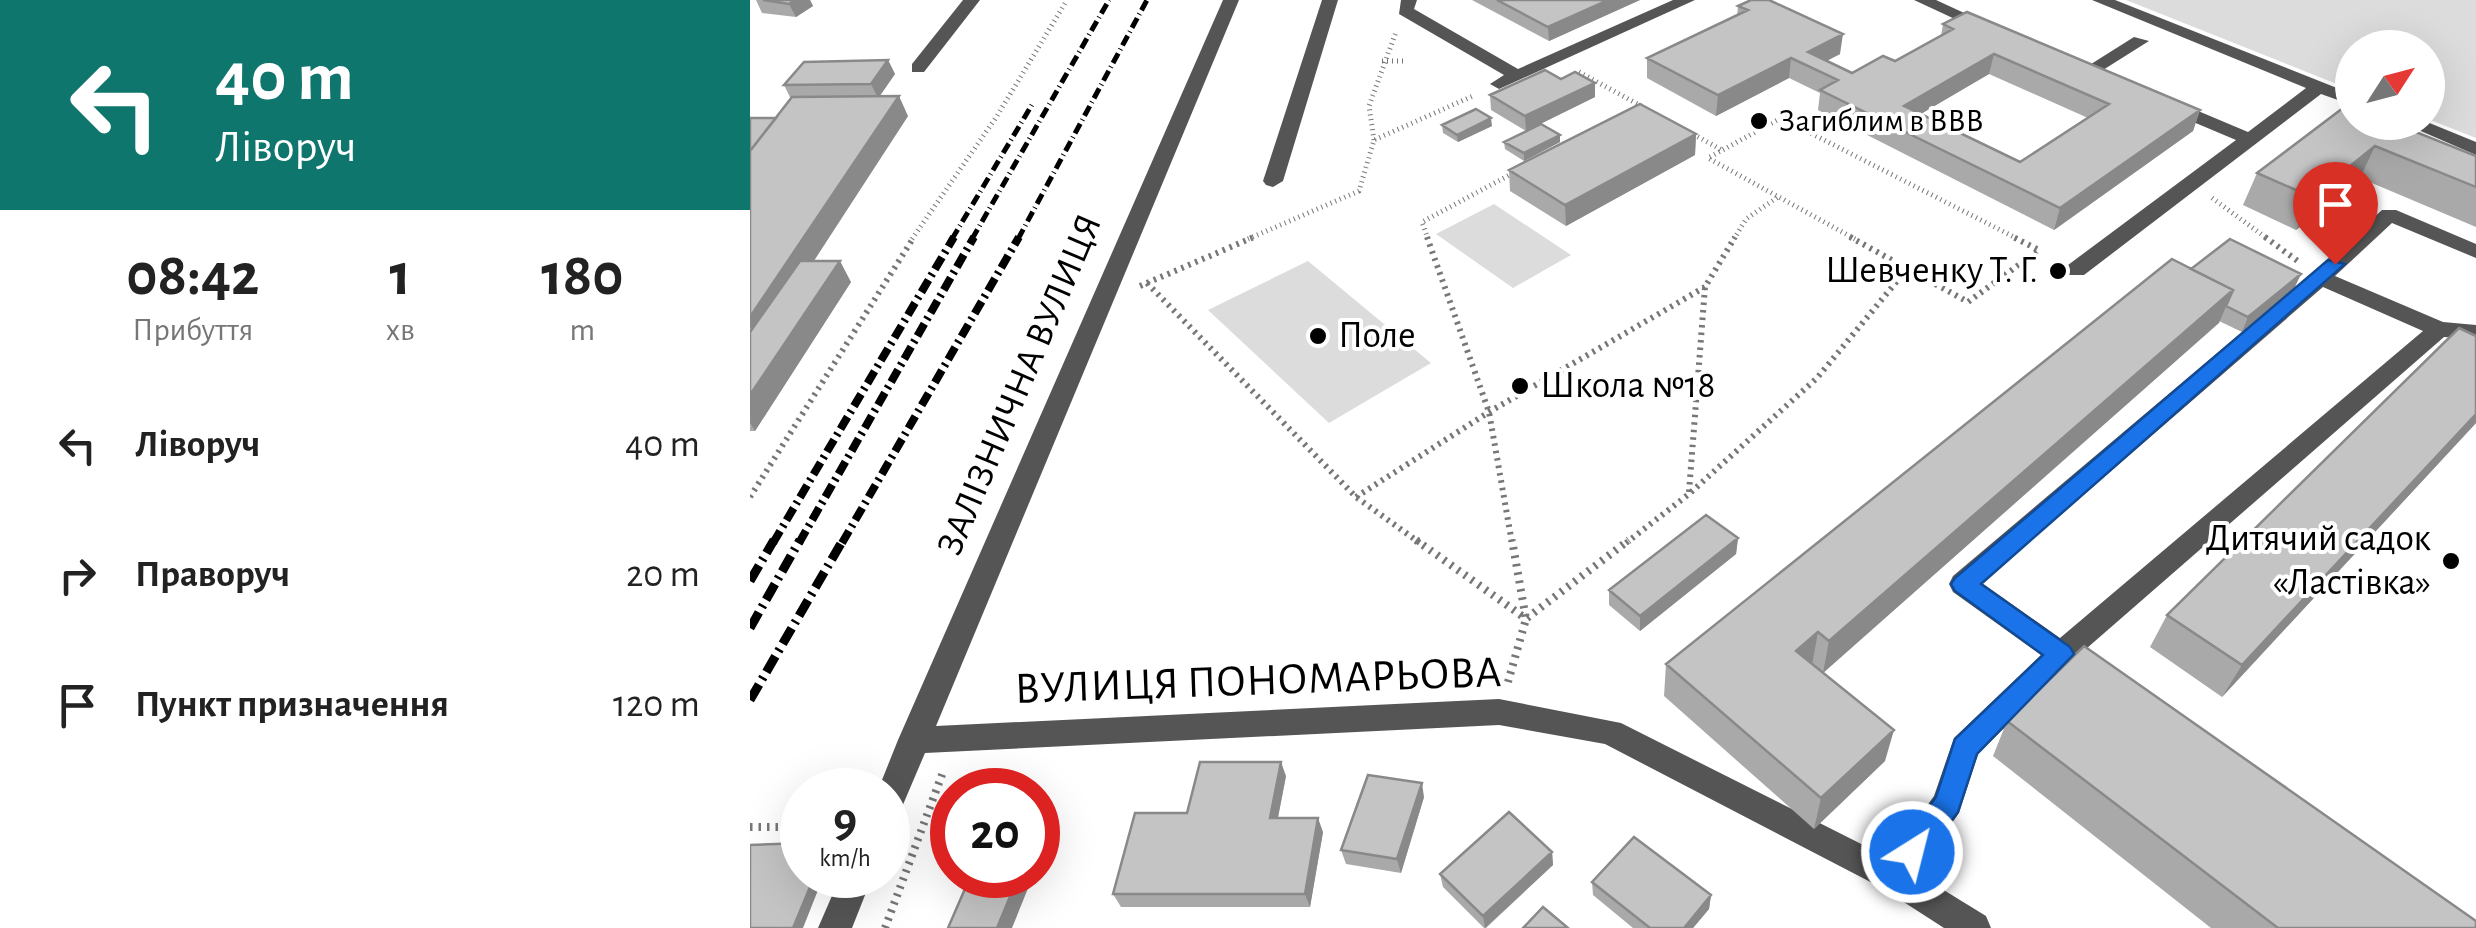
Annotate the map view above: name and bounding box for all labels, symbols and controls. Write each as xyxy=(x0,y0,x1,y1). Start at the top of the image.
north arrow xyxy=(2335,30,2445,140)
map controls xyxy=(2335,30,2445,140)
icon: left xyxy=(50,40,180,170)
text: 40 m xyxy=(215,43,354,113)
place label: Загиблим в ВВВ xyxy=(1779,105,1984,137)
marker: Загиблим в ВВВ xyxy=(1748,110,1770,132)
text: Ліворуч xyxy=(215,125,357,170)
pin xyxy=(2293,162,2378,265)
icon: arrive xyxy=(2308,177,2363,232)
street label: ЗАЛІЗНИЧНА ВУЛИЦЯ xyxy=(931,209,1109,561)
text: 08:42 xyxy=(126,246,259,306)
text: 1 xyxy=(389,246,411,306)
text: 180 xyxy=(541,246,624,306)
place label: Шевченку Т. Г. xyxy=(1825,252,2038,290)
marker: Шевченку Т. Г. xyxy=(2047,260,2069,282)
text: Прибуття xyxy=(132,314,253,346)
text: хв xyxy=(386,314,415,346)
text: m xyxy=(570,314,595,346)
place label: Поле xyxy=(1338,317,1416,355)
marker: Поле xyxy=(1307,325,1329,347)
place label: Школа №18 xyxy=(1540,367,1716,405)
marker: Школа №18 xyxy=(1509,375,1531,397)
icon: left xyxy=(50,418,105,473)
text: Ліворуч xyxy=(135,426,260,464)
text: 40 m xyxy=(625,426,700,464)
place label: Дитячий садок «Ластівка» xyxy=(2206,520,2431,602)
icon: right xyxy=(50,548,105,603)
marker: Дитячий садок «Ластівка» xyxy=(2440,550,2462,572)
text: Праворуч xyxy=(135,556,290,594)
text: 20 m xyxy=(626,556,700,594)
street label: ВУЛИЦЯ ПОНОМАРЬОВА xyxy=(1014,650,1502,712)
icon: arrive xyxy=(50,678,105,733)
text: Пункт призначення xyxy=(135,686,449,724)
text: 120 m xyxy=(613,686,700,724)
speed limit sign: 20 xyxy=(930,768,1060,898)
text: 9 xyxy=(833,796,857,846)
position arrow xyxy=(1860,800,1964,904)
text: km/h xyxy=(819,846,871,871)

